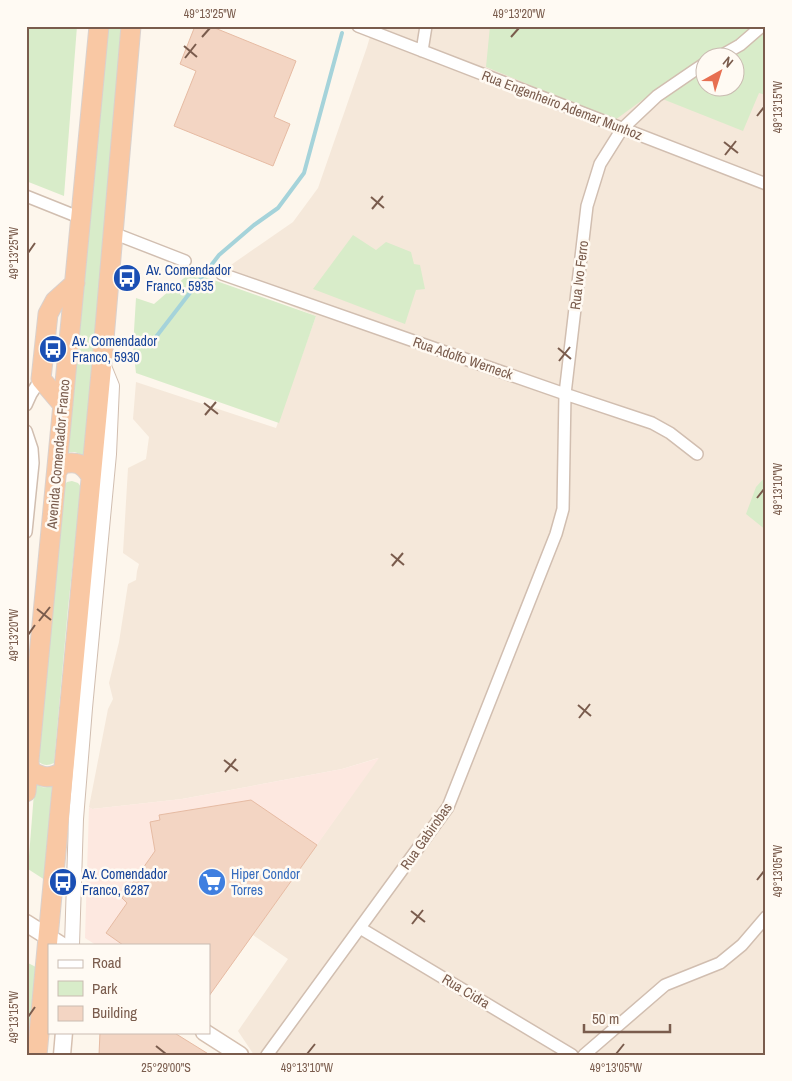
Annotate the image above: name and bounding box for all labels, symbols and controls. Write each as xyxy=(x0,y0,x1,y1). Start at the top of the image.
text: 49°13'25"W xyxy=(184,6,237,22)
text: 49°13'20"W xyxy=(493,6,546,22)
north arrow xyxy=(694,48,744,98)
text: N xyxy=(719,52,737,72)
street label: Rua Engenheiro Ademar Munhoz xyxy=(479,66,645,144)
text: 49°13'15"W xyxy=(770,80,786,133)
text: 49°13'25"W xyxy=(6,226,22,279)
street label: Rua Ivo Ferro xyxy=(566,239,592,311)
place label: Av. Comendador Franco, 5935 xyxy=(145,261,231,295)
bus stop icon: Av. Comendador Franco, 5935 xyxy=(112,263,142,293)
place label: Av. Comendador Franco, 5930 xyxy=(71,332,157,366)
street label: Rua Adolfo Werneck xyxy=(411,332,516,384)
bus stop icon: Av. Comendador Franco, 5930 xyxy=(38,334,68,364)
street label: Avenida Comendador Franco xyxy=(42,378,74,531)
text: 49°13'10"W xyxy=(770,462,786,515)
text: 49°13'20"W xyxy=(6,608,22,661)
street label: Rua Gabirobas xyxy=(396,799,456,873)
text: 49°13'05"W xyxy=(770,844,786,897)
place label: Av. Comendador Franco, 6287 xyxy=(81,865,167,899)
place label: Hiper Condor Torres xyxy=(231,865,300,899)
bus stop icon: Av. Comendador Franco, 6287 xyxy=(48,867,78,897)
supermarket icon: Hiper Condor Torres xyxy=(197,867,227,897)
legend xyxy=(48,944,210,1034)
text: Road xyxy=(92,952,121,973)
street label: Rua Cidra xyxy=(439,970,494,1013)
text: Park xyxy=(92,978,118,999)
text: 49°13'15"W xyxy=(6,990,22,1043)
scale bar xyxy=(584,1001,671,1033)
text: Building xyxy=(92,1002,137,1023)
text: 50 m xyxy=(592,1008,619,1029)
text: 25°29'00"S xyxy=(141,1060,191,1076)
text: 49°13'10"W xyxy=(281,1060,334,1076)
text: 49°13'05"W xyxy=(590,1060,643,1076)

